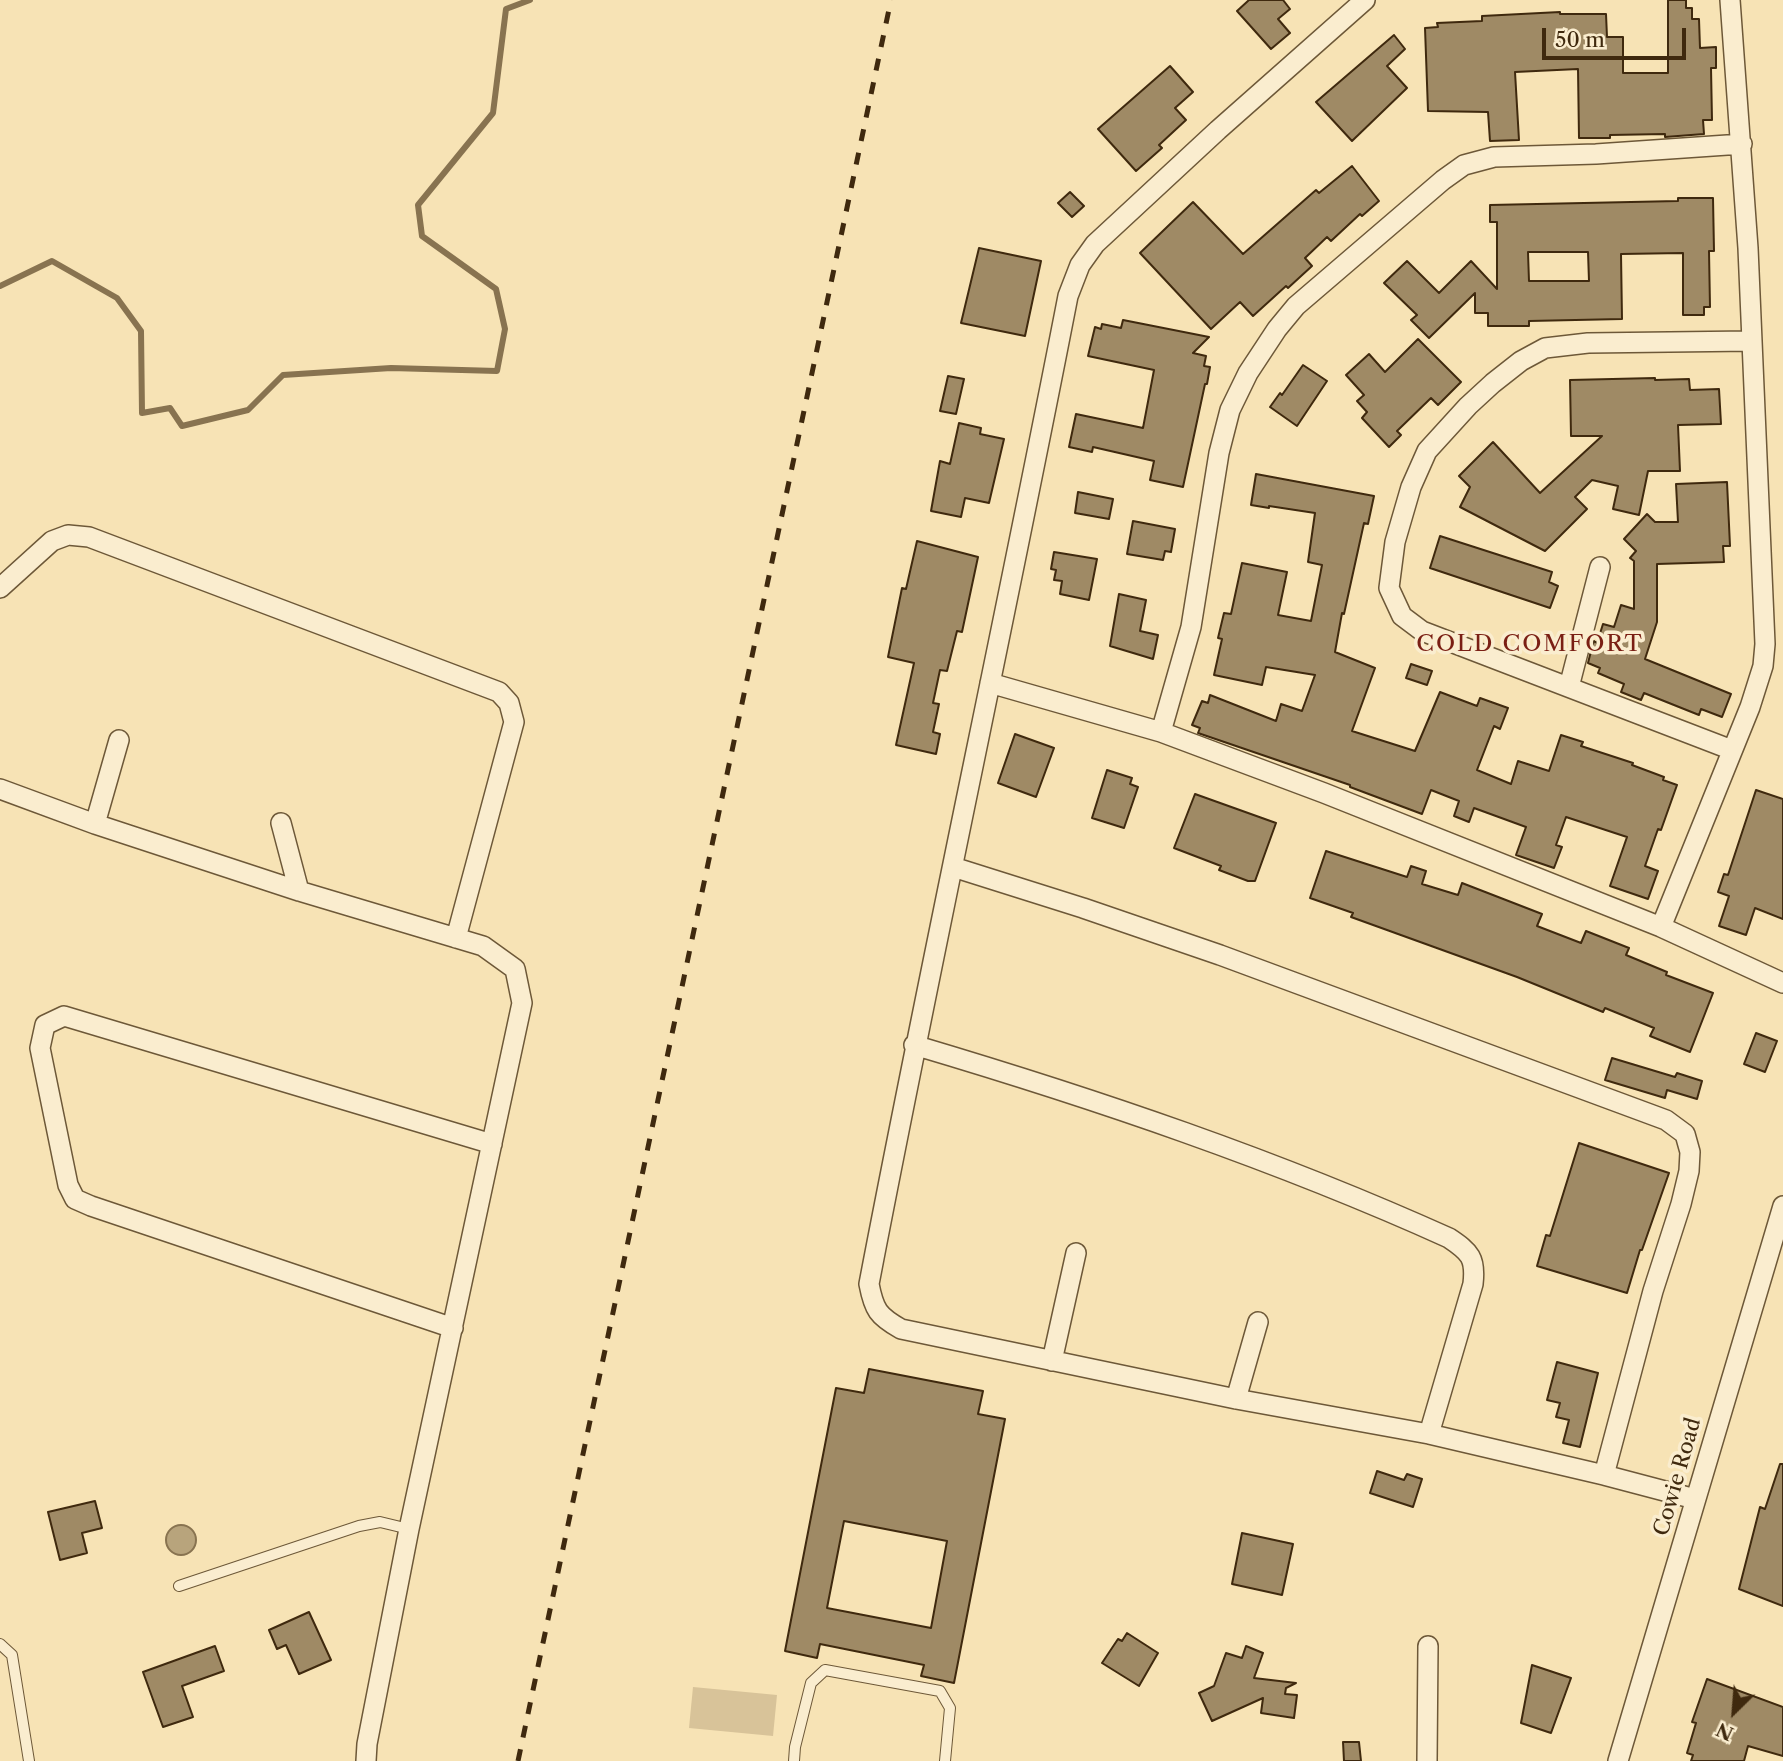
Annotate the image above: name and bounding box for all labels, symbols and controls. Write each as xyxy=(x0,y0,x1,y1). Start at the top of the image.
scale bar xyxy=(1545,14,1688,58)
text: 50 m xyxy=(1555,27,1605,52)
district label: COLD COMFORT xyxy=(1418,630,1642,658)
street label: Cowie Road xyxy=(1649,1415,1707,1539)
north arrow xyxy=(1699,1677,1769,1747)
text: N xyxy=(1713,1718,1737,1745)

